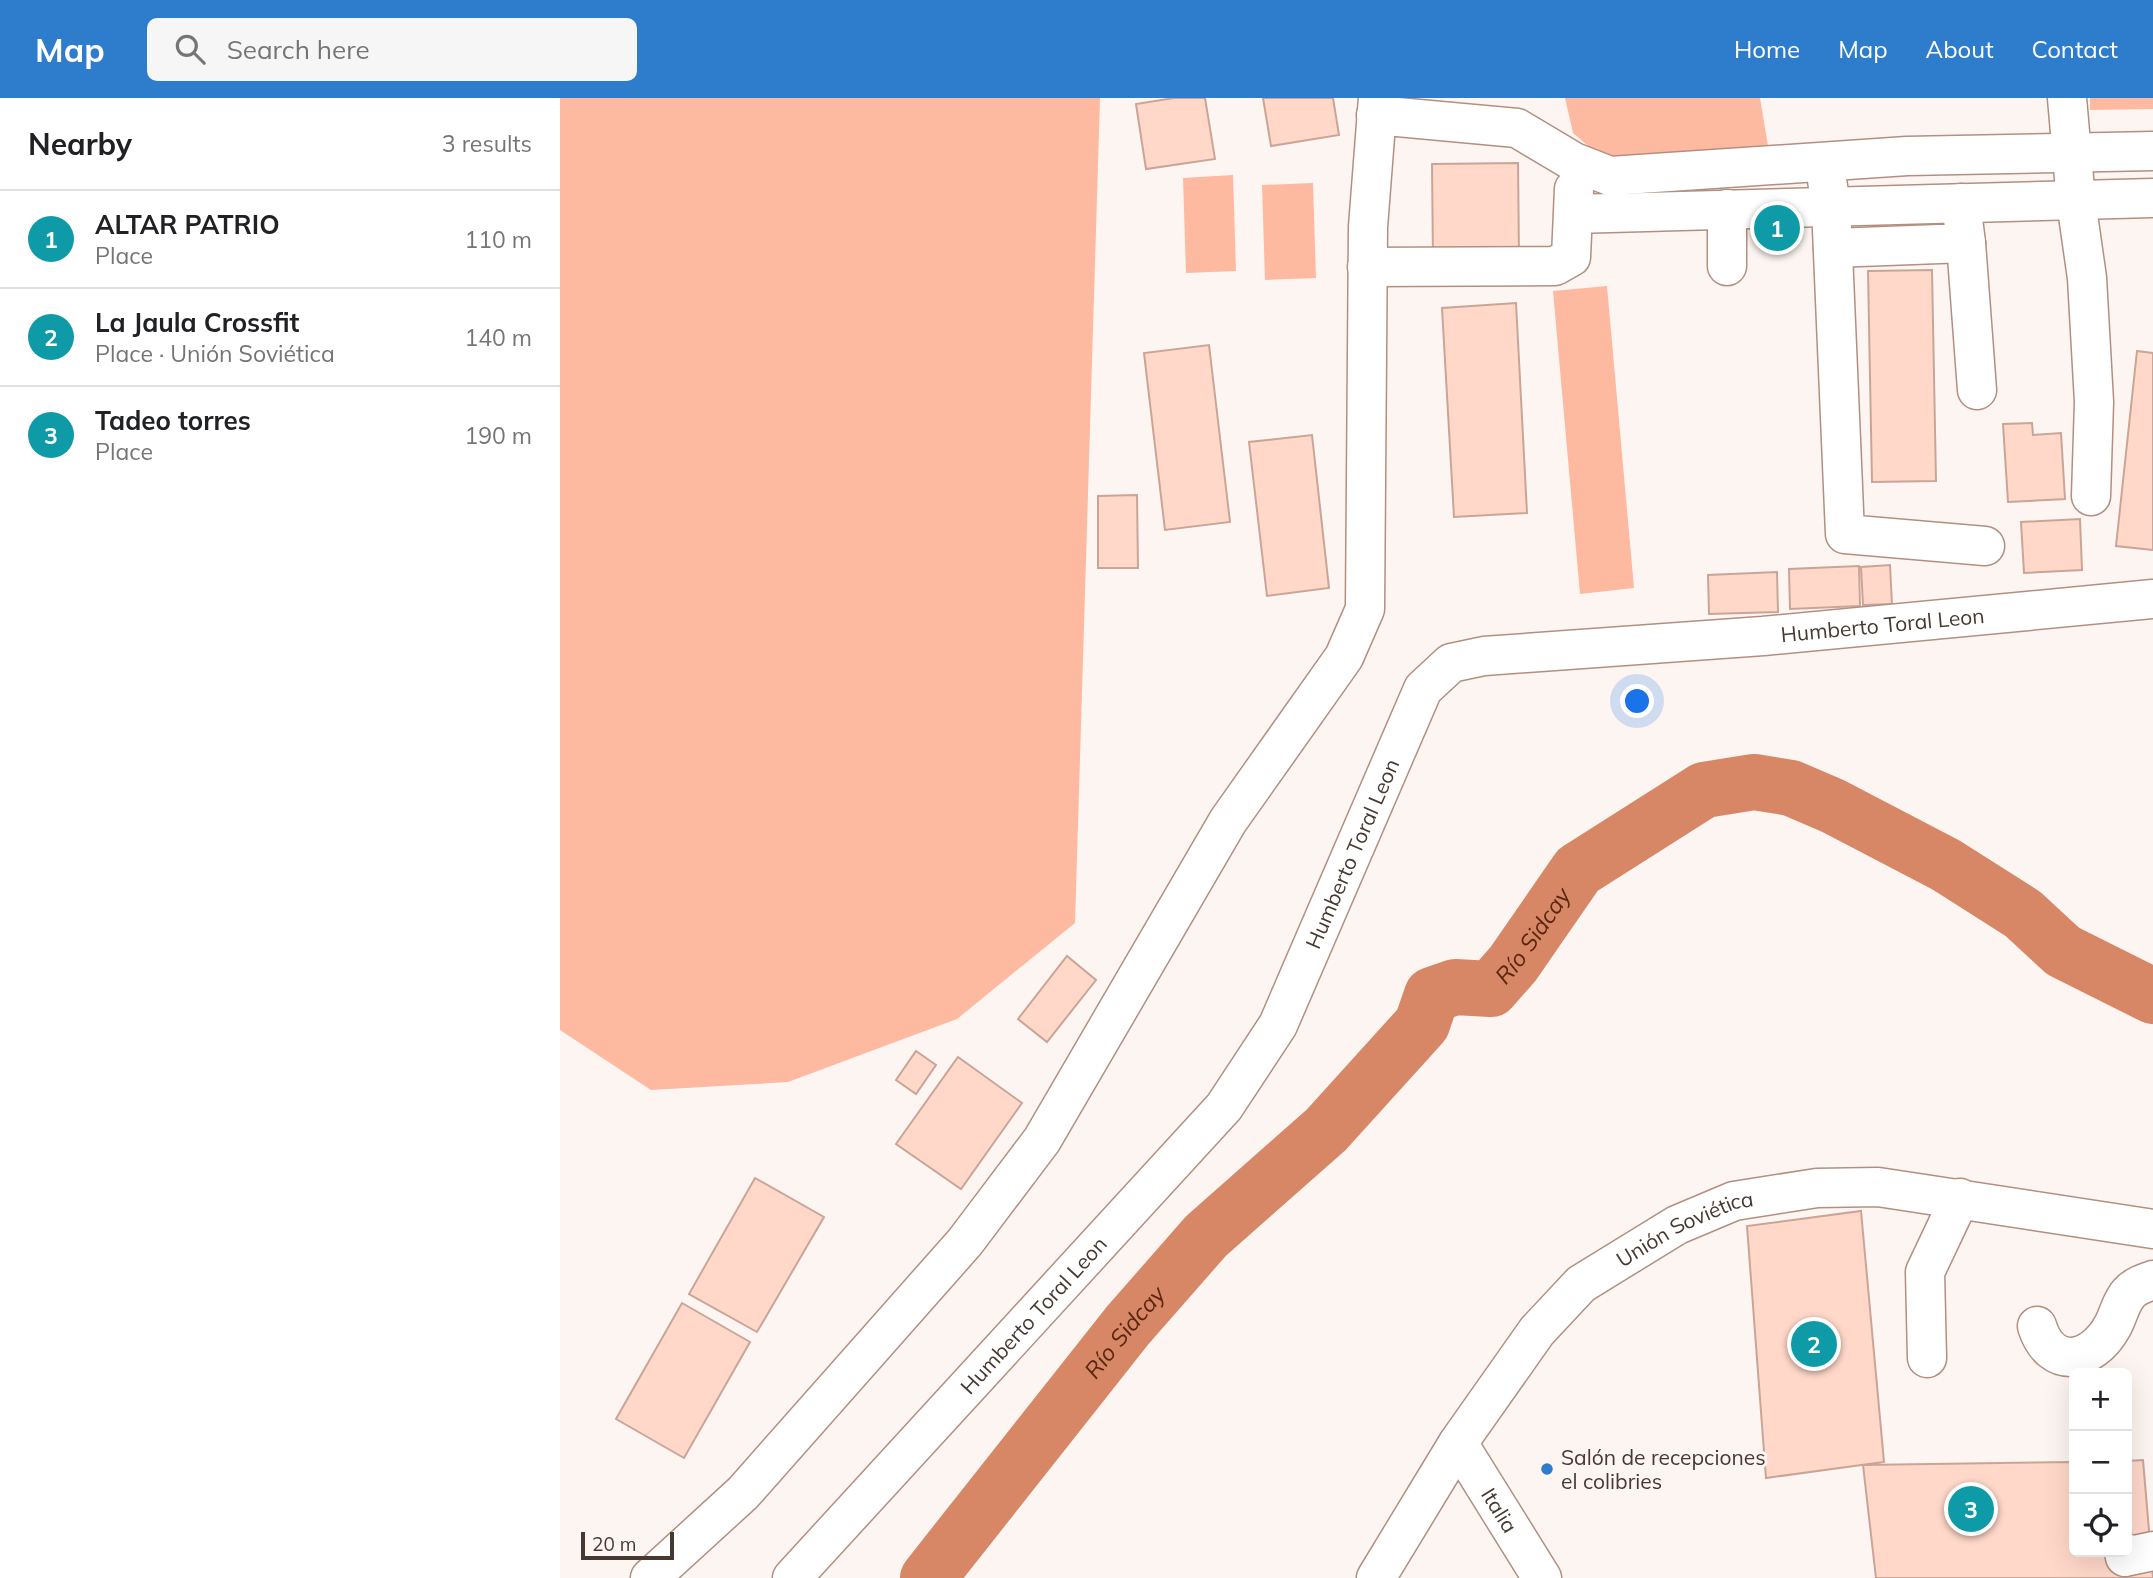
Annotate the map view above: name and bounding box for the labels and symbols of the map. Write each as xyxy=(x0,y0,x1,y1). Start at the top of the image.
pin: 1 xyxy=(1754,202,1800,254)
street label: Humberto Toral Leon xyxy=(1780,602,1986,647)
your location xyxy=(1620,684,1654,718)
street label: Humberto Toral Leon xyxy=(1300,755,1404,953)
water label: Río Sidcay xyxy=(1488,881,1577,989)
street label: Unión Soviética xyxy=(1611,1185,1755,1272)
street label: Humberto Toral Leon xyxy=(955,1231,1112,1399)
water label: Río Sidcay xyxy=(1077,1279,1171,1384)
pin: 2 xyxy=(1791,1318,1837,1370)
place label: Salón de recepciones el colibries xyxy=(1561,1444,1766,1494)
marker: Salón de recepciones el colibries xyxy=(1539,1461,1555,1477)
street label: Italia xyxy=(1476,1483,1523,1537)
pin: 3 xyxy=(1948,1483,1994,1535)
scale bar xyxy=(581,1529,674,1561)

